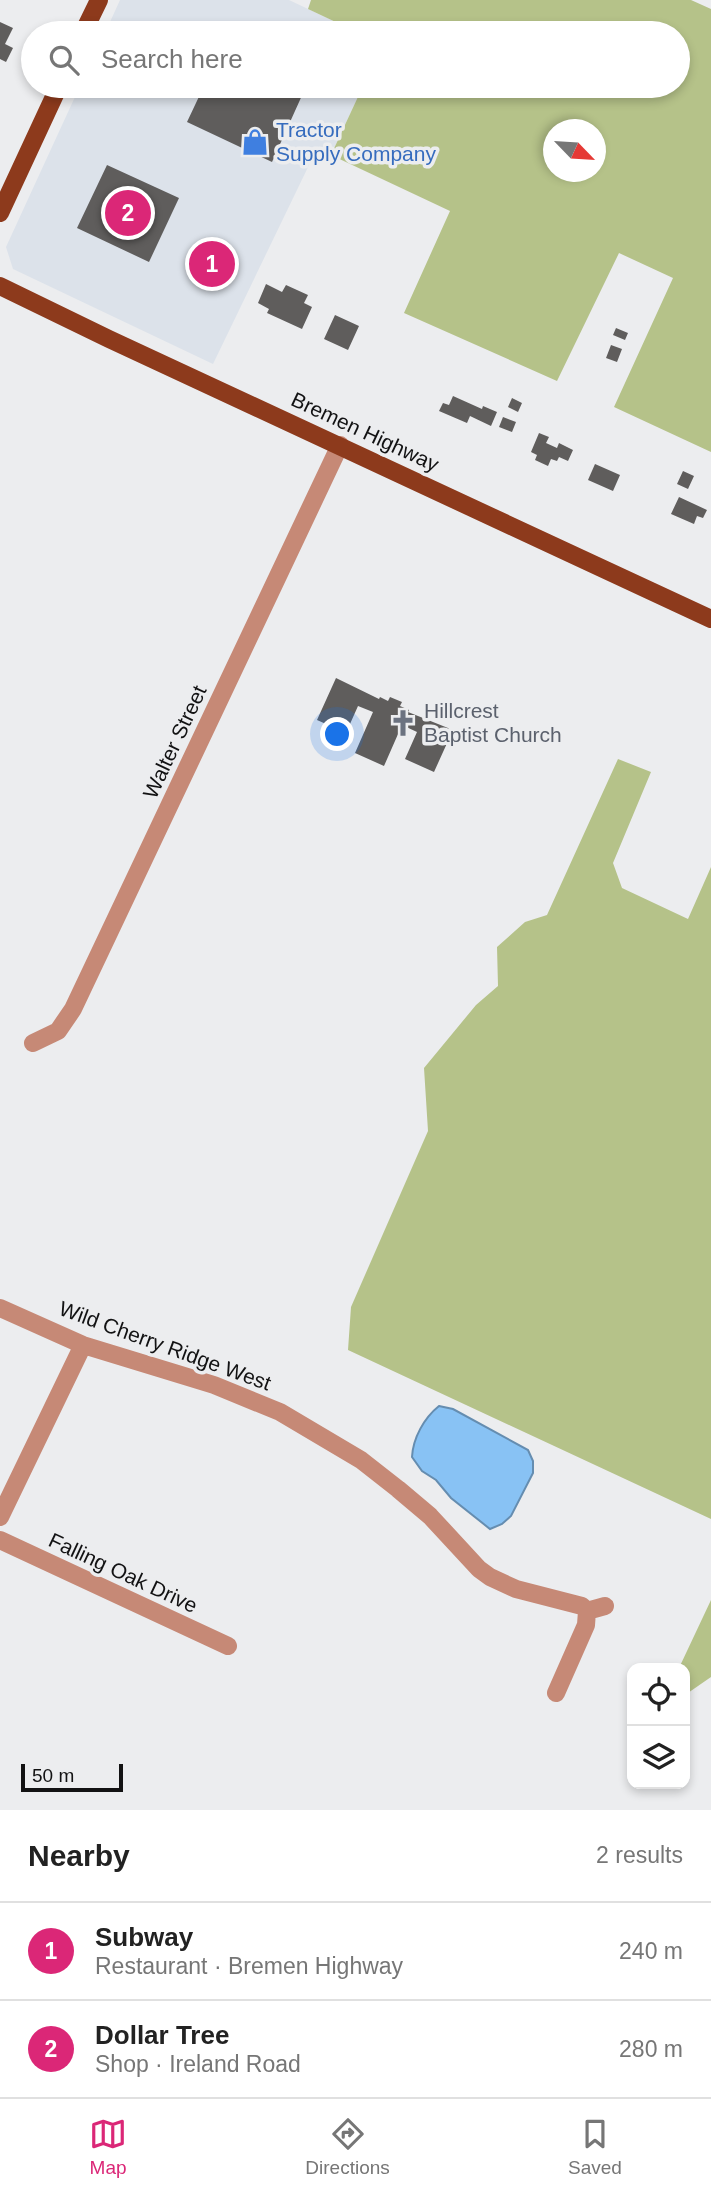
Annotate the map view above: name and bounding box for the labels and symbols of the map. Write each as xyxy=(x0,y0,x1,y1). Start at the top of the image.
place label: Tractor Supply Company xyxy=(276,118,436,165)
north arrow xyxy=(543,119,606,182)
shop icon: Tractor Supply Company xyxy=(240,127,270,157)
pin: 2 xyxy=(105,187,151,239)
pin: 1 xyxy=(189,238,235,290)
street label: Bremen Highway xyxy=(288,387,443,476)
street label: Walter Street xyxy=(138,682,211,802)
place label: Hillcrest Baptist Church xyxy=(424,699,562,746)
church icon: Hillcrest Baptist Church xyxy=(388,708,418,738)
your location xyxy=(320,717,354,751)
street label: Wild Cherry Ridge West xyxy=(56,1296,274,1395)
street label: Falling Oak Drive xyxy=(45,1528,201,1617)
scale bar xyxy=(21,1761,122,1793)

